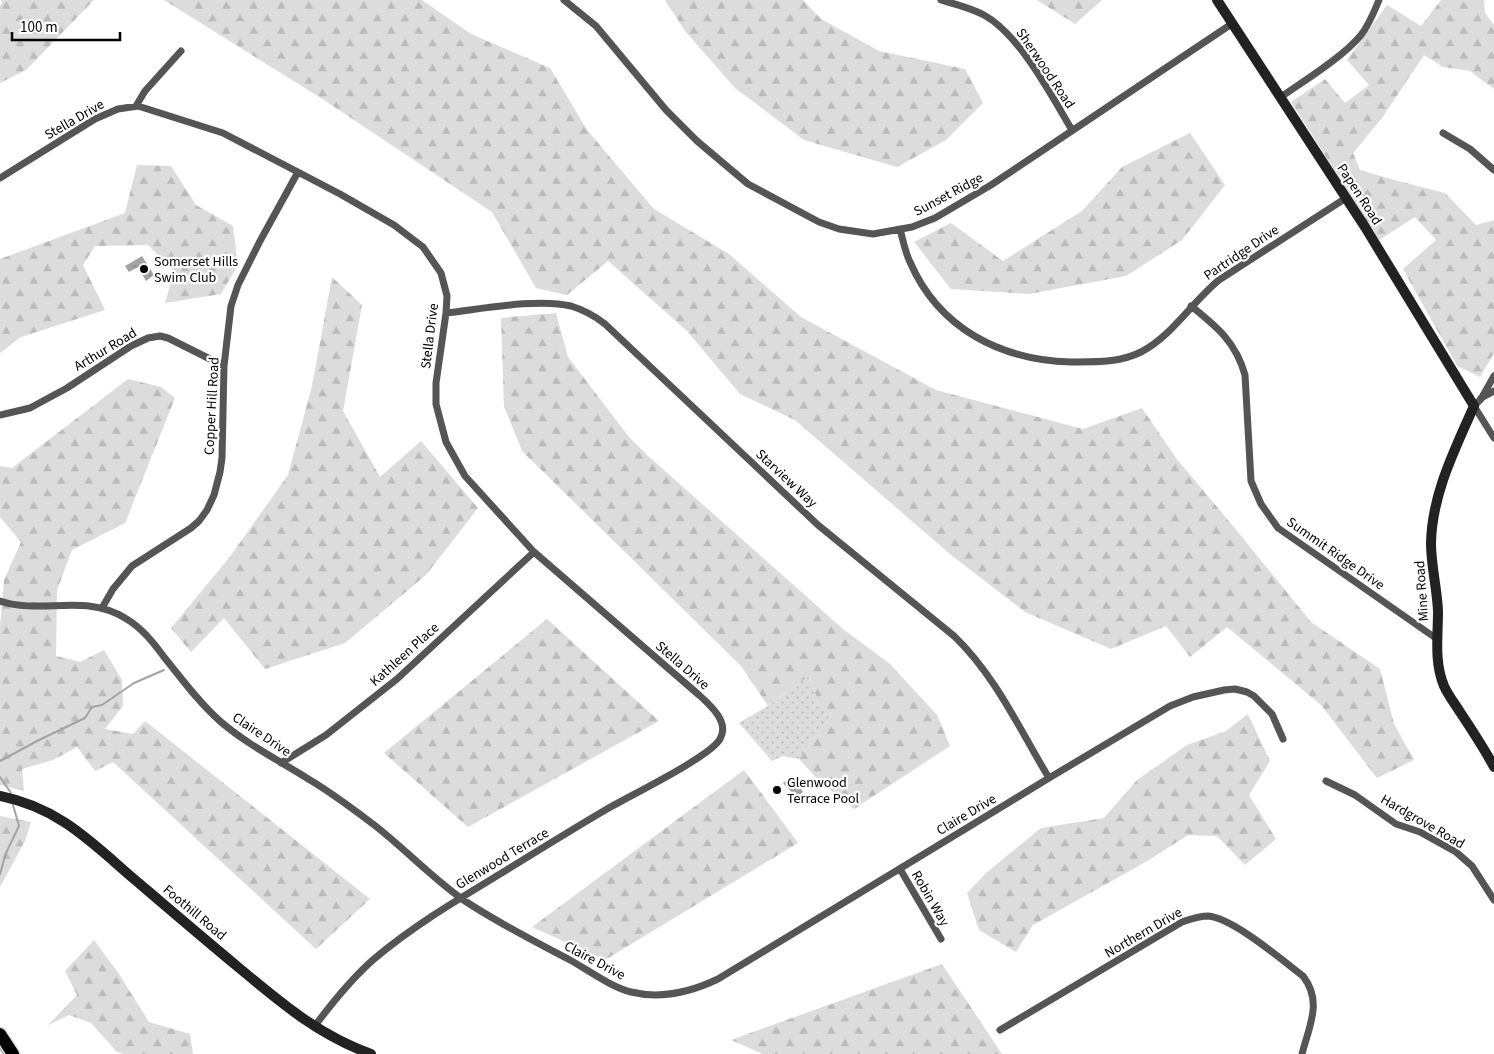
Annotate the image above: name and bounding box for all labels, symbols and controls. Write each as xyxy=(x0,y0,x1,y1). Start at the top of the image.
scale bar xyxy=(12,10,120,42)
text: 100 m xyxy=(20,17,58,38)
street label: Sherwood Road xyxy=(1011,24,1079,113)
street label: Stella Drive xyxy=(41,95,108,145)
street label: Papen Road xyxy=(1332,160,1387,229)
street label: Sunset Ridge xyxy=(910,168,987,222)
street label: Partridge Drive xyxy=(1200,220,1283,285)
place label: Somerset Hills Swim Club xyxy=(154,252,238,288)
marker: Somerset Hills Swim Club xyxy=(138,263,150,275)
street label: Stella Drive xyxy=(416,302,444,370)
street label: Arthur Road xyxy=(70,323,141,376)
street label: Copper Hill Road xyxy=(199,356,225,456)
street label: Starview Way xyxy=(751,445,822,513)
street label: Summit Ridge Drive xyxy=(1282,513,1388,595)
street label: Mine Road xyxy=(1410,560,1434,622)
street label: Kathleen Place xyxy=(366,618,444,691)
street label: Stella Drive xyxy=(651,637,714,695)
street label: Claire Drive xyxy=(228,708,295,762)
place label: Glenwood Terrace Pool xyxy=(787,773,860,809)
marker: Glenwood Terrace Pool xyxy=(771,784,783,796)
street label: Claire Drive xyxy=(933,789,1000,841)
street label: Hardgrove Road xyxy=(1377,790,1468,854)
street label: Glenwood Terrace xyxy=(452,823,553,895)
street label: Robin Way xyxy=(906,867,954,930)
street label: Foothill Road xyxy=(158,880,230,945)
street label: Northern Drive xyxy=(1101,903,1186,963)
street label: Claire Drive xyxy=(560,936,629,985)

